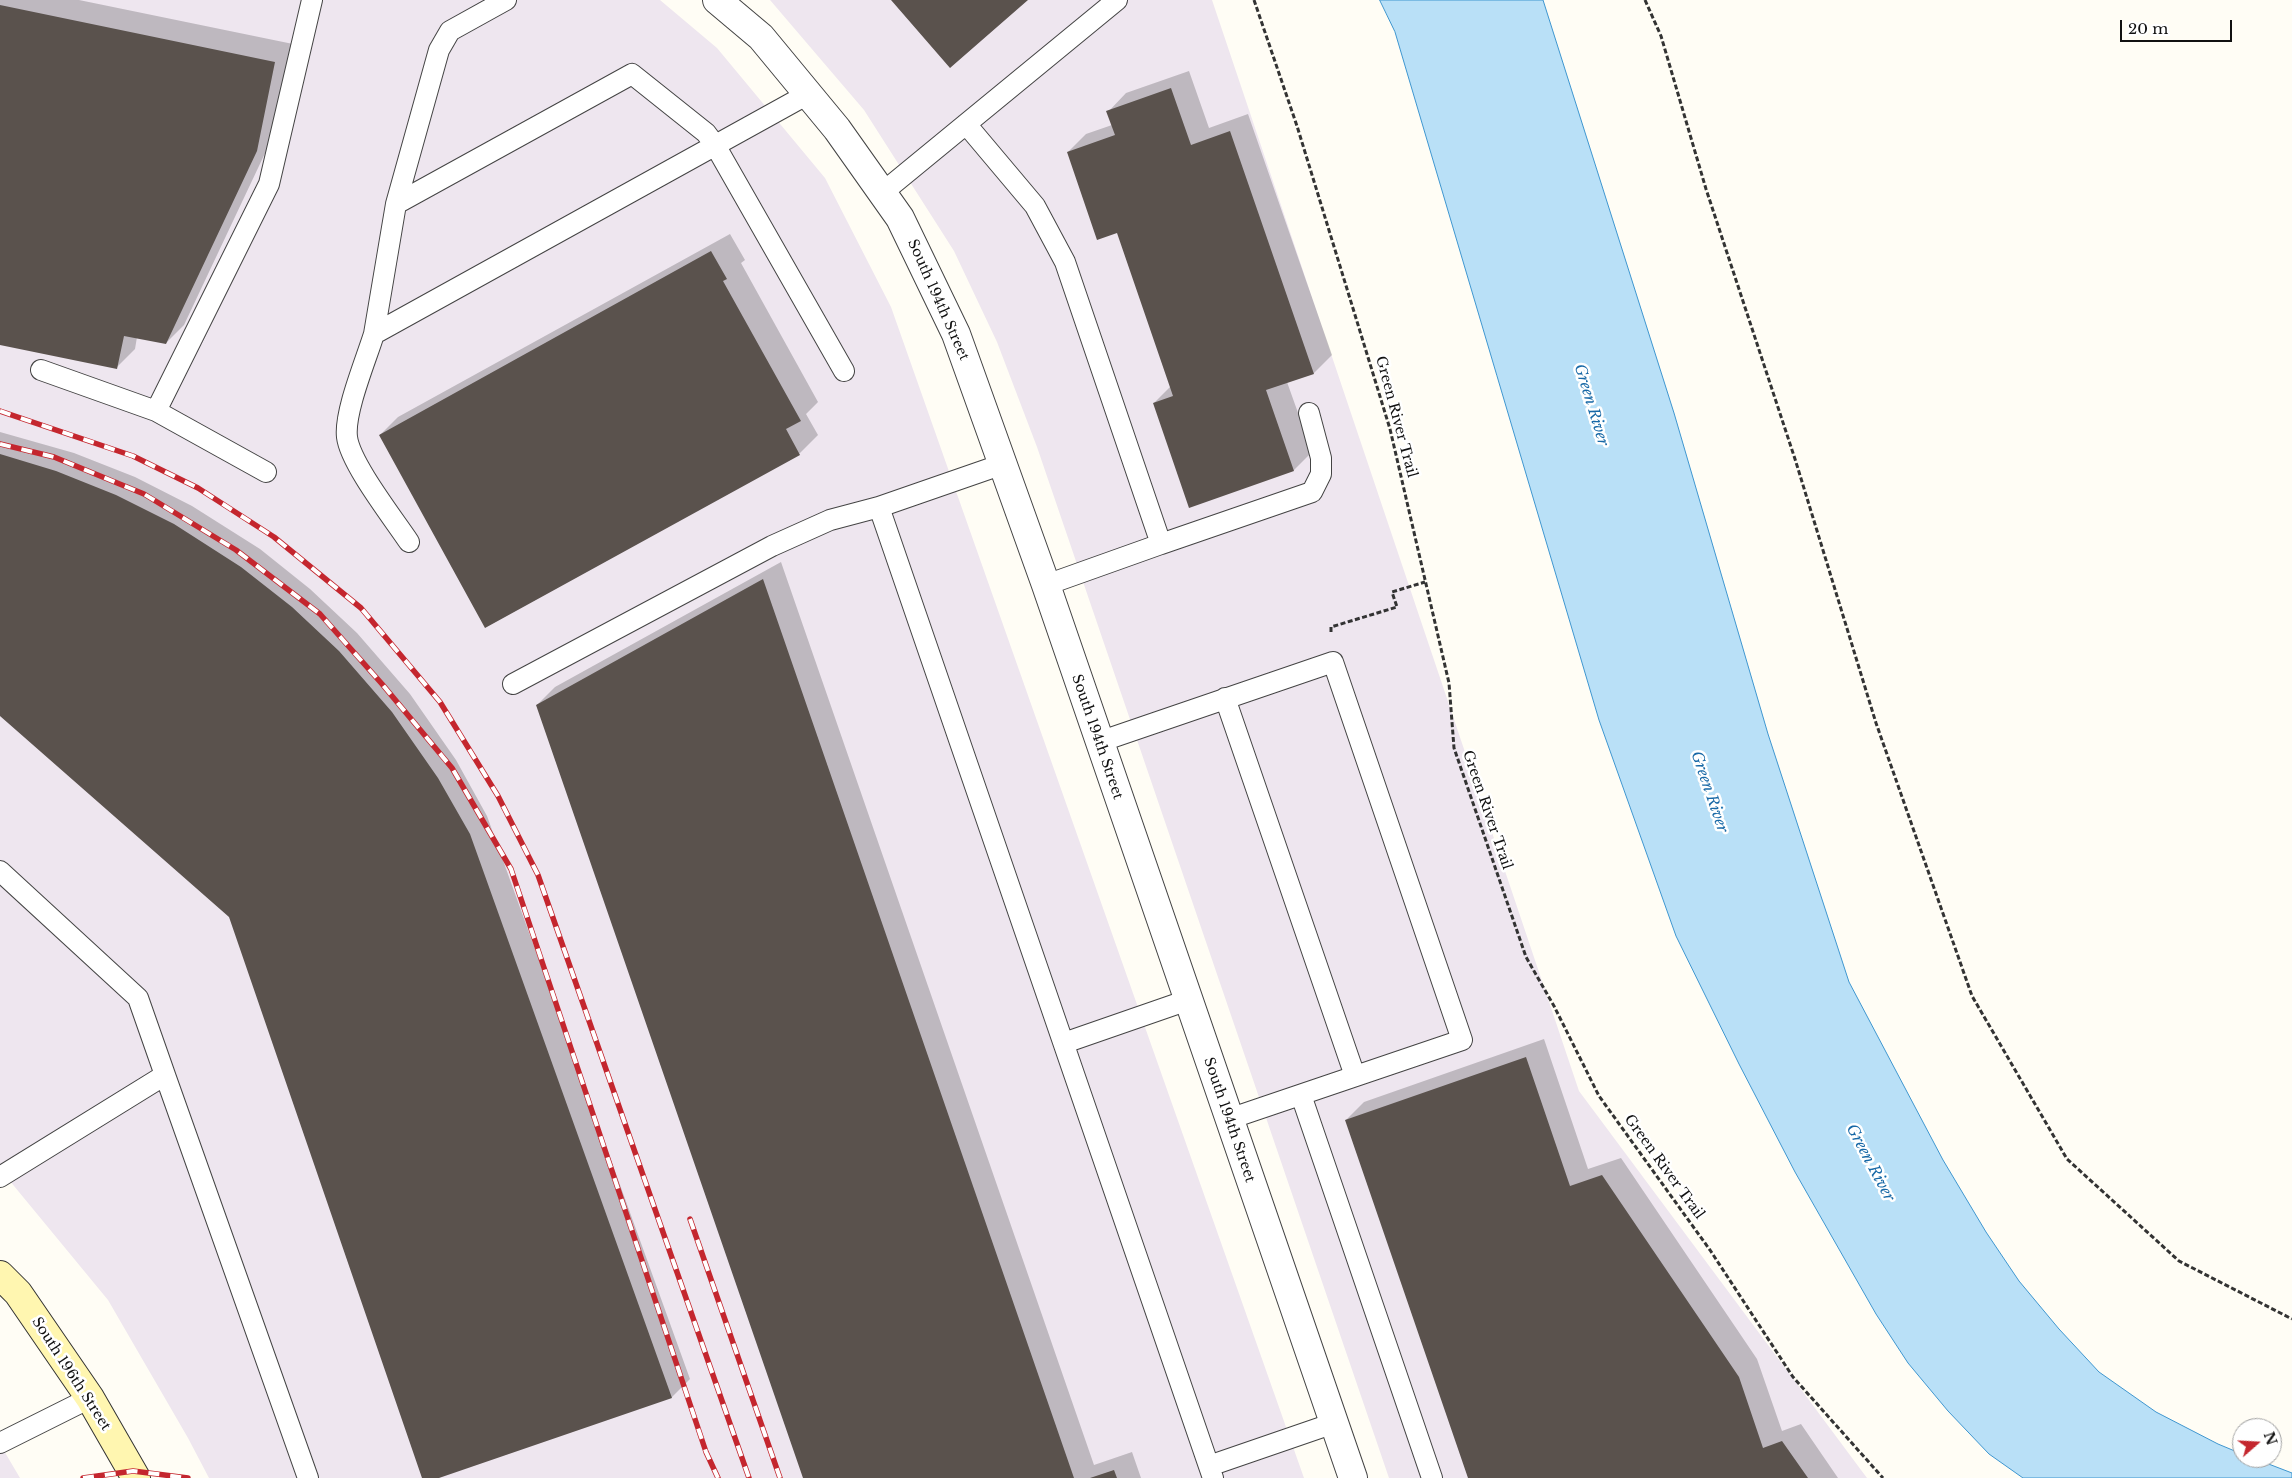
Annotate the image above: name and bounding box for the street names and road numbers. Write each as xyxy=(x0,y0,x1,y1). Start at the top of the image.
street label: South 194th Street xyxy=(904,237,972,363)
street label: Green River Trail xyxy=(1372,354,1420,480)
street label: South 194th Street xyxy=(1068,672,1126,802)
street label: Green River Trail xyxy=(1459,748,1515,872)
street label: South 194th Street xyxy=(1200,1055,1258,1185)
street label: Green River Trail xyxy=(1620,1111,1708,1223)
street label: South 196th Street xyxy=(28,1314,114,1434)

